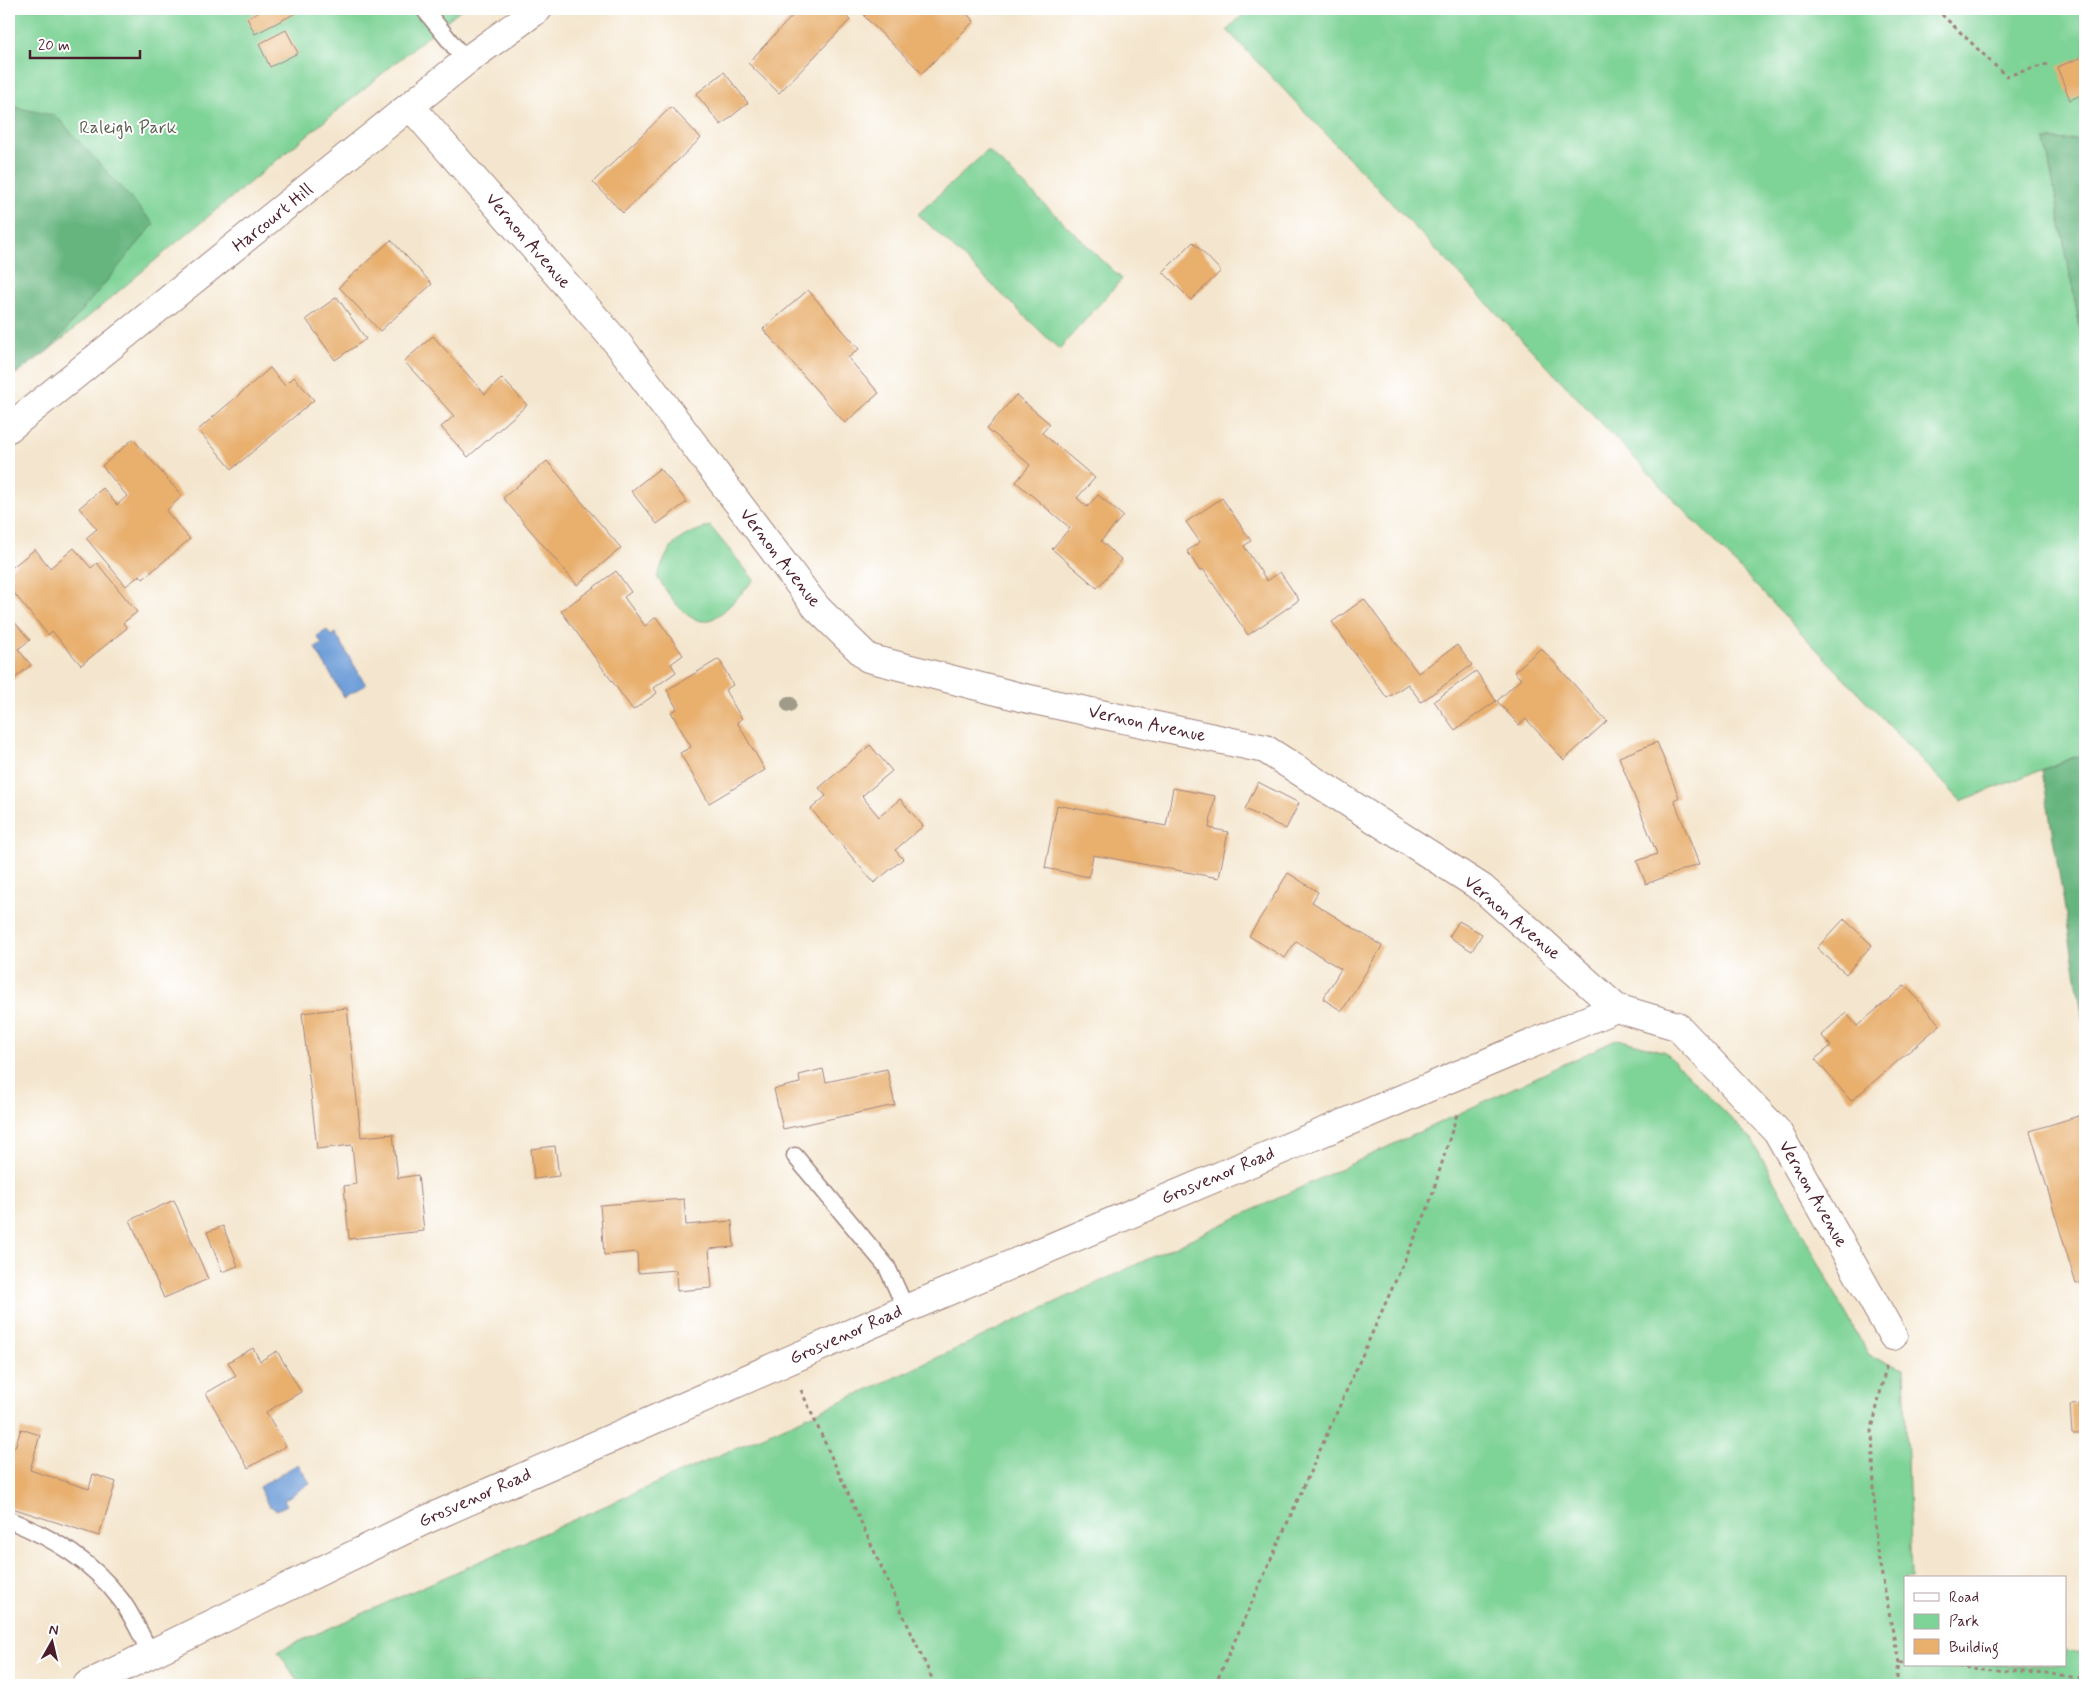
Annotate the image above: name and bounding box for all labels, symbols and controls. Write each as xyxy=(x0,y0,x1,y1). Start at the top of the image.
scale bar xyxy=(30,28,140,60)
text: 20 m xyxy=(38,36,70,56)
park label: Raleigh Park xyxy=(79,116,177,140)
street label: Harcourt Hill xyxy=(228,178,318,258)
street label: Vernon Avenue xyxy=(480,188,576,294)
street label: Vernon Avenue xyxy=(734,503,826,613)
street label: Vernon Avenue xyxy=(1086,700,1208,748)
street label: Vernon Avenue xyxy=(1458,870,1566,966)
street label: Vernon Avenue xyxy=(1773,1136,1853,1252)
street label: Grosvenor Road xyxy=(1158,1141,1278,1211)
street label: Grosvenor Road xyxy=(786,1299,906,1371)
street label: Grosvenor Road xyxy=(415,1462,535,1534)
legend xyxy=(1904,1576,2066,1666)
text: Road xyxy=(1949,1588,1979,1608)
text: Park xyxy=(1949,1612,1979,1632)
north arrow xyxy=(28,1616,78,1666)
text: N xyxy=(48,1621,60,1640)
text: Building xyxy=(1949,1638,1999,1659)

